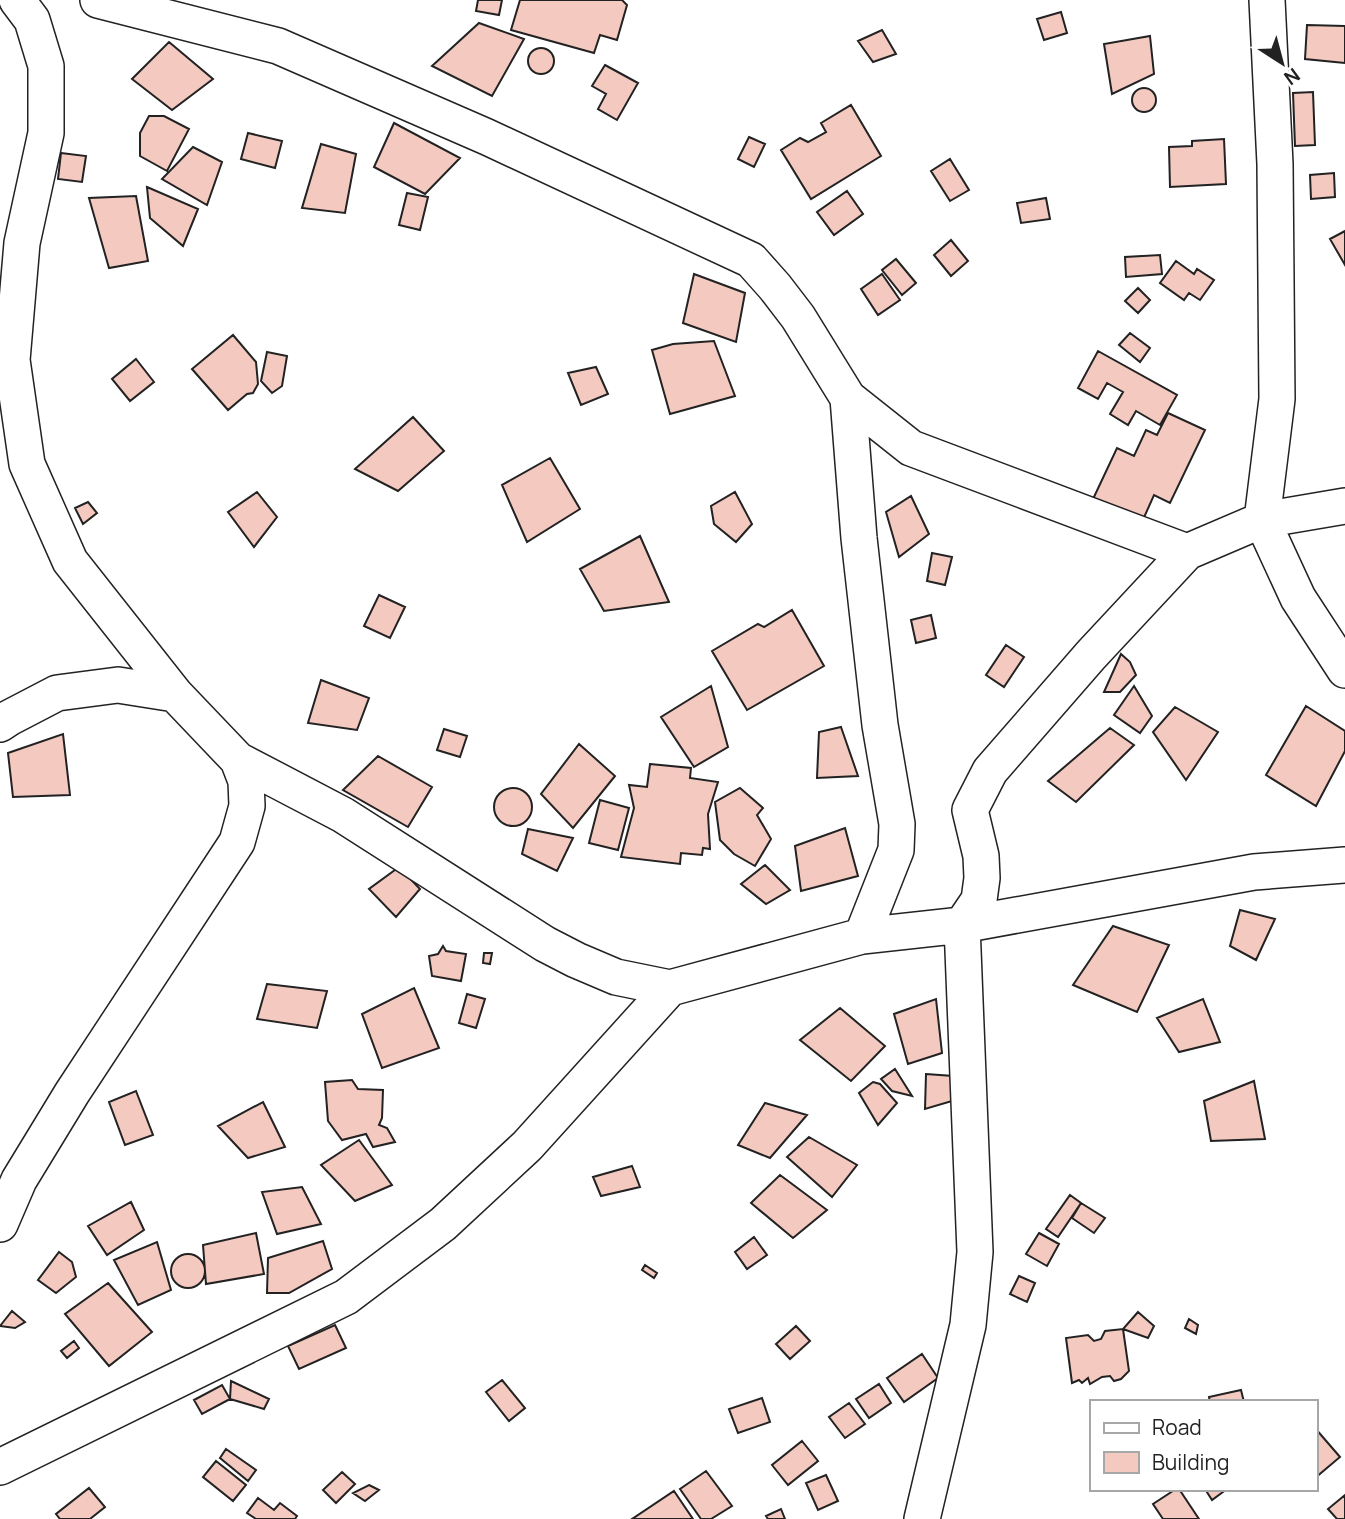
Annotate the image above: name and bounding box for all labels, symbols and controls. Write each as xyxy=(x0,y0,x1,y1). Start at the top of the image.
north arrow xyxy=(1247,28,1317,98)
text: N xyxy=(1279,62,1305,91)
legend xyxy=(1090,1400,1317,1491)
text: Road xyxy=(1152,1413,1202,1441)
text: Building xyxy=(1152,1448,1229,1476)

